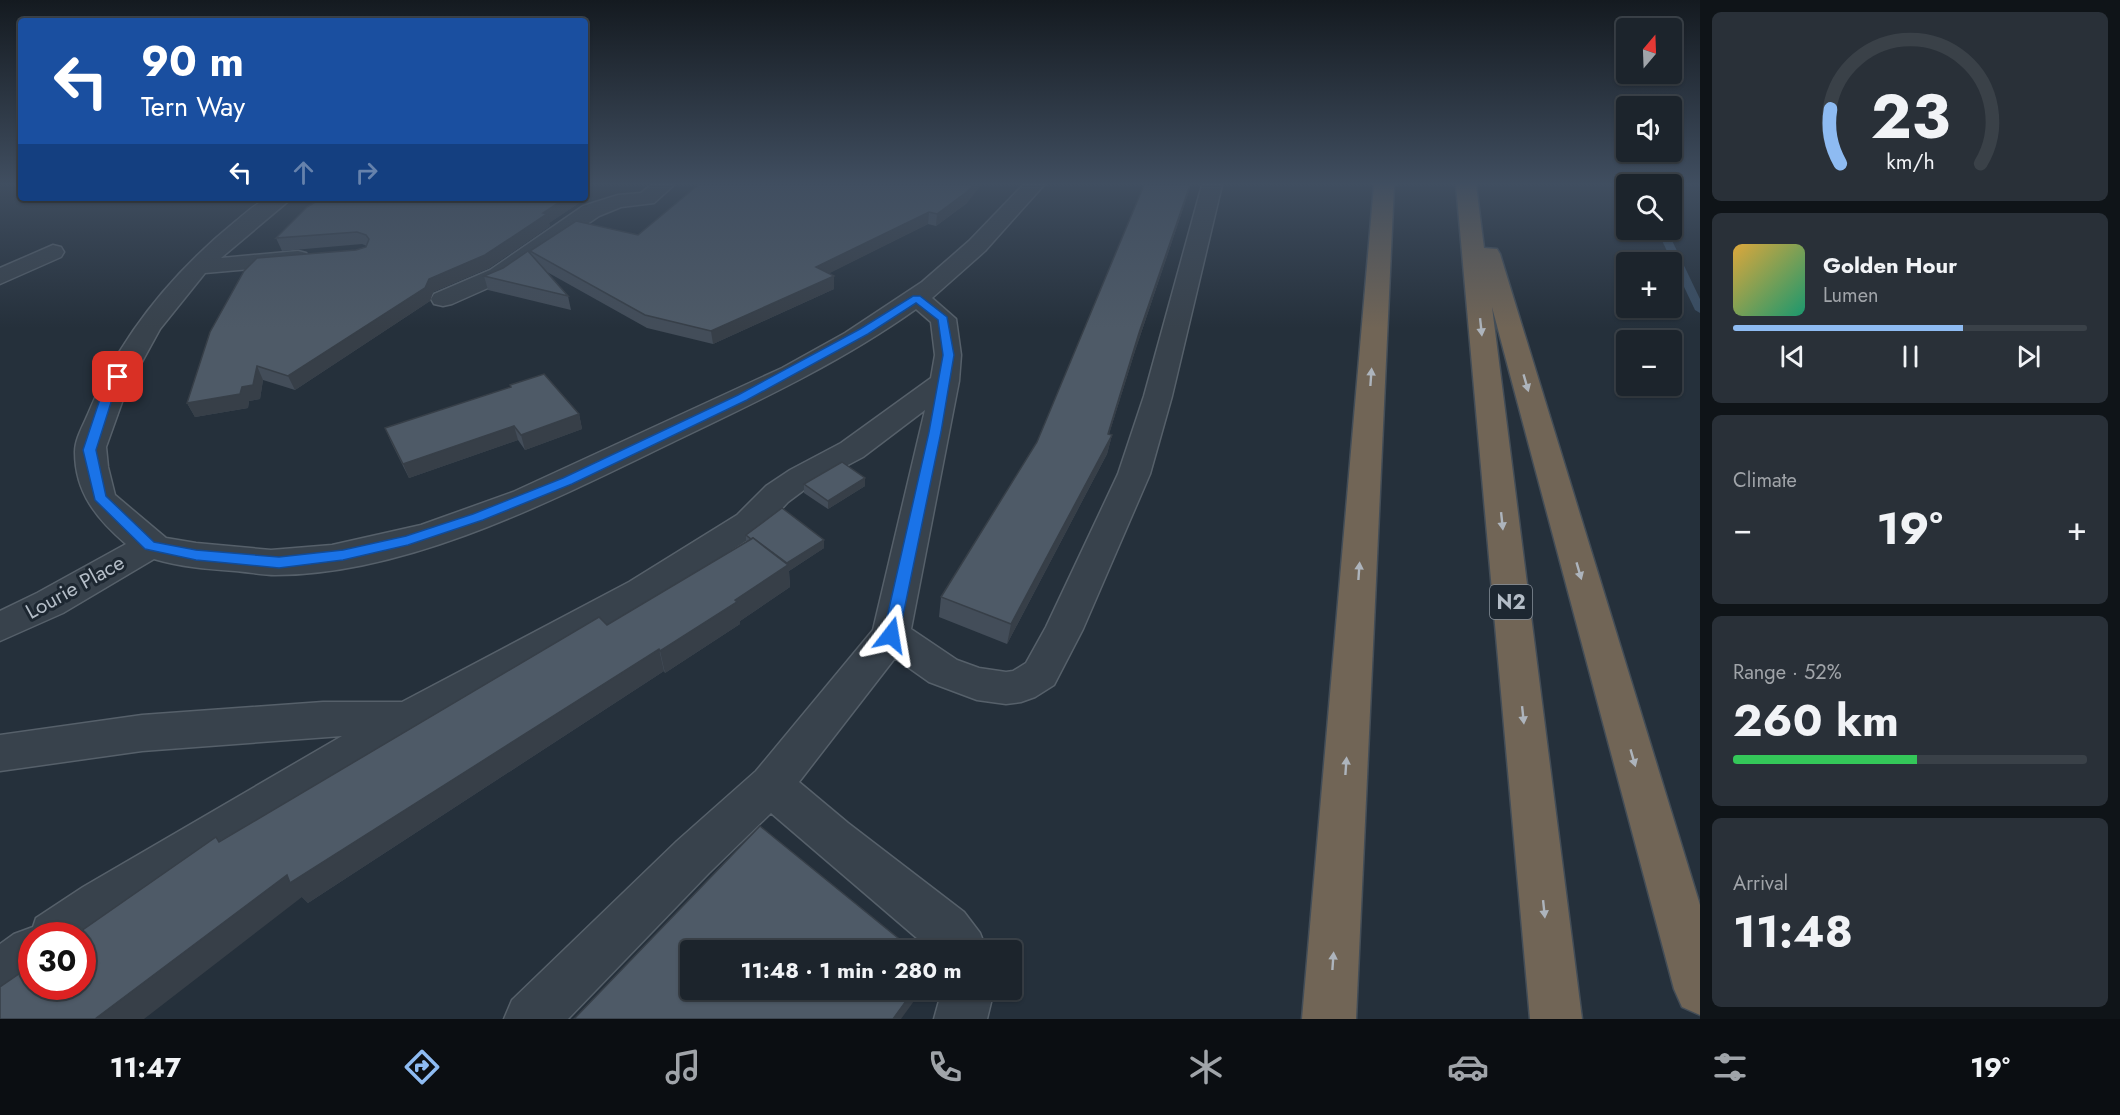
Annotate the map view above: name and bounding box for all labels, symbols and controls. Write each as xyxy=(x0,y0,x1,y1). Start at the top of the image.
north arrow xyxy=(1616,18,1682,84)
map controls xyxy=(1616,18,1682,396)
text: 90 m xyxy=(141,31,244,92)
icon: left xyxy=(42,42,120,120)
text: 23 xyxy=(1870,71,1950,161)
text: Tern Way xyxy=(141,87,245,126)
button: sound xyxy=(1616,96,1682,162)
text: km/h xyxy=(1886,146,1934,177)
icon: left xyxy=(224,156,257,189)
icon: ahead xyxy=(287,156,320,189)
icon: right xyxy=(350,156,383,189)
button: search xyxy=(1616,174,1682,240)
text: Golden Hour xyxy=(1823,249,1957,281)
button: + xyxy=(1616,252,1682,318)
text: Lumen xyxy=(1823,281,1879,310)
one-way arrow xyxy=(1476,318,1486,337)
button: − xyxy=(1616,330,1682,396)
icon: previous xyxy=(1776,340,1809,373)
icon: pause xyxy=(1894,340,1927,373)
icon: next xyxy=(2012,340,2045,373)
pin xyxy=(92,351,143,402)
icon: arrive xyxy=(101,360,134,393)
one-way arrow xyxy=(1367,367,1376,386)
one-way arrow xyxy=(1521,374,1531,392)
text: Climate xyxy=(1733,466,1797,495)
text: 19° xyxy=(1876,496,1943,561)
text: − xyxy=(1733,505,1752,552)
text: + xyxy=(2067,505,2087,552)
one-way arrow xyxy=(1497,512,1507,531)
street label: Lourie Place xyxy=(20,547,130,627)
one-way arrow xyxy=(1354,562,1363,581)
one-way arrow xyxy=(1575,562,1585,580)
road number: N2 xyxy=(1490,585,1532,619)
position arrow xyxy=(859,603,923,667)
text: Range · 52% xyxy=(1733,658,1842,687)
text: 260 km xyxy=(1733,688,1899,753)
one-way arrow xyxy=(1519,705,1528,724)
one-way arrow xyxy=(1629,749,1639,767)
one-way arrow xyxy=(1341,757,1351,776)
text: Arrival xyxy=(1733,869,1788,898)
one-way arrow xyxy=(1540,899,1549,918)
text: 11:48 xyxy=(1733,899,1853,964)
speed limit sign: 30 xyxy=(18,922,96,1000)
one-way arrow xyxy=(1329,951,1338,970)
text: 11:48 · 1 min · 280 m xyxy=(740,954,962,986)
icon: directions xyxy=(401,1046,443,1088)
icon: music xyxy=(662,1046,704,1088)
icon: phone xyxy=(924,1046,966,1088)
icon: climate xyxy=(1185,1046,1227,1088)
icon: car xyxy=(1447,1046,1489,1088)
icon: filters xyxy=(1709,1046,1751,1088)
text: 11:47 xyxy=(110,1048,181,1087)
text: 19° xyxy=(1970,1048,2010,1087)

